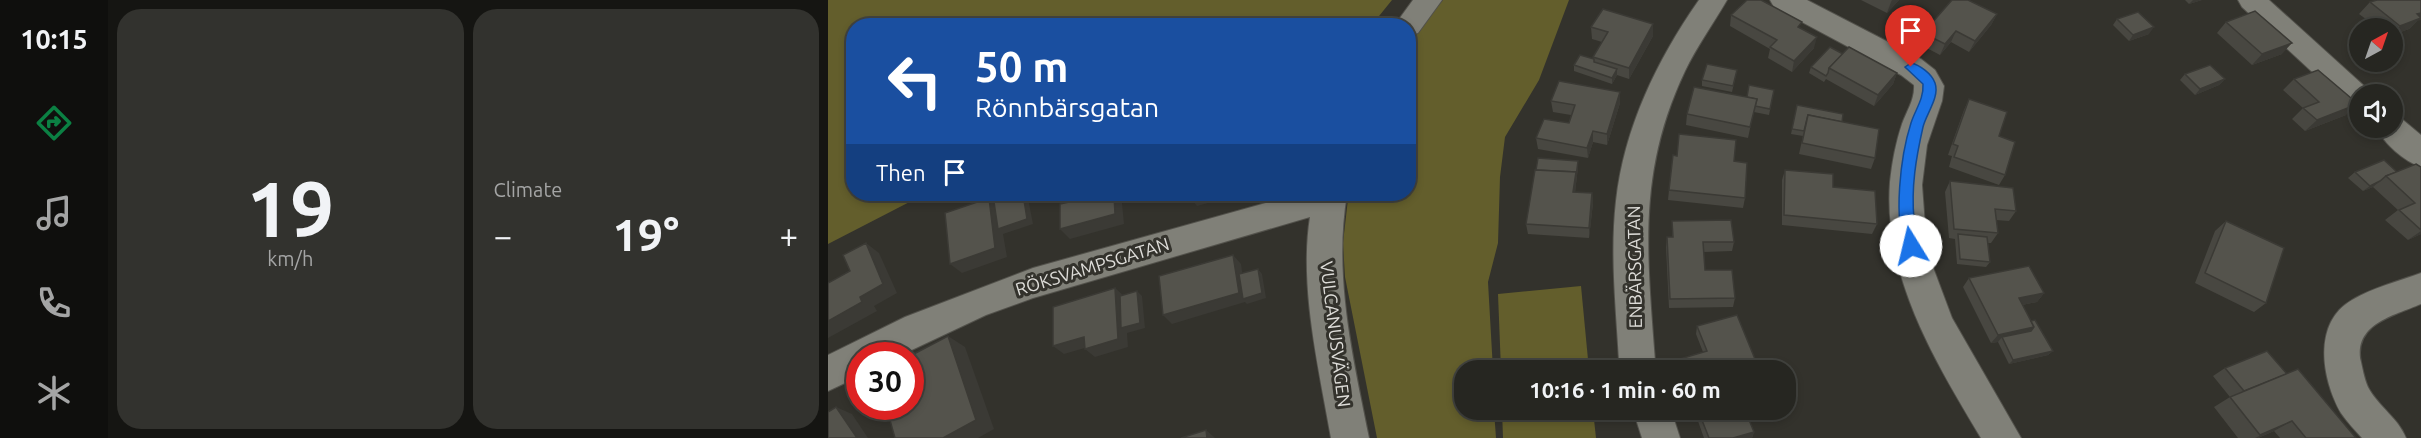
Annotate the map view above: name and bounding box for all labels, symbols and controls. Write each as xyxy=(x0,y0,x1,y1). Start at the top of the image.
pin xyxy=(1885,5,1936,67)
icon: arrive xyxy=(1894,14,1927,47)
north arrow xyxy=(2349,18,2403,72)
map controls xyxy=(2349,18,2403,138)
text: 10:15 xyxy=(20,24,88,54)
icon: left xyxy=(876,42,954,120)
text: 50 m xyxy=(975,43,1069,90)
button: sound xyxy=(2349,84,2403,138)
text: Rönnbärsgatan xyxy=(975,92,1159,122)
icon: directions xyxy=(33,102,75,144)
icon: arrive xyxy=(938,156,971,189)
text: Then xyxy=(876,160,926,185)
text: 19 xyxy=(246,164,334,252)
text: Climate xyxy=(494,178,562,201)
icon: music xyxy=(33,192,75,234)
street label: ENBÄRSGATAN xyxy=(1623,205,1645,329)
text: 19° xyxy=(612,209,679,260)
position arrow xyxy=(1879,214,1943,278)
text: − xyxy=(494,217,512,254)
text: + xyxy=(779,217,798,254)
street label: RÖKSVAMPSGATAN xyxy=(1013,233,1171,299)
text: km/h xyxy=(267,247,313,270)
street label: VULCANUSVÄGEN xyxy=(1317,260,1355,408)
icon: phone xyxy=(33,282,75,324)
speed limit sign: 30 xyxy=(846,342,924,420)
icon: climate xyxy=(33,372,75,414)
text: 10:16 · 1 min · 60 m xyxy=(1529,377,1721,402)

